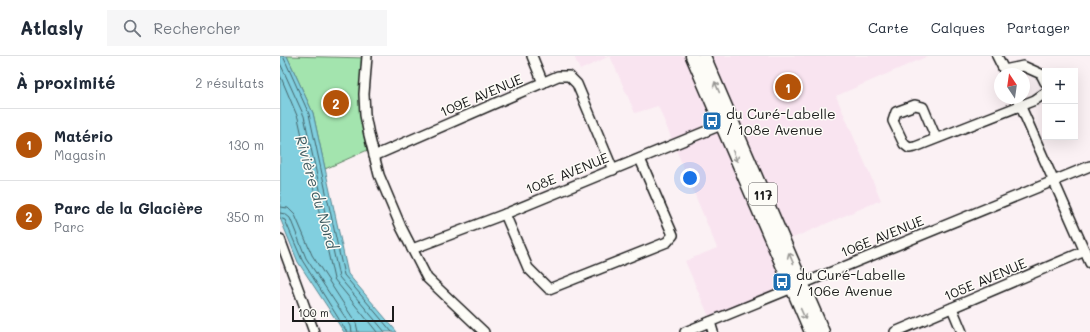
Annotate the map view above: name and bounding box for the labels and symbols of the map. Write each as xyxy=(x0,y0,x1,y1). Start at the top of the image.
north arrow xyxy=(994,68,1030,104)
street label: 109E AVENUE xyxy=(437,69,525,121)
pin: 1 xyxy=(775,72,801,102)
one-way arrow xyxy=(713,82,720,94)
pin: 2 xyxy=(323,88,349,118)
place label: du Curé-Labelle / 108e Avenue xyxy=(726,104,836,139)
bus stop icon: du Curé-Labelle / 108e Avenue xyxy=(701,110,723,132)
water label: Rivière du Nord xyxy=(291,133,343,252)
street label: 108E AVENUE xyxy=(523,148,611,198)
one-way arrow xyxy=(731,150,739,162)
your location xyxy=(680,168,700,188)
road number: 117 xyxy=(749,183,777,205)
street label: 106E AVENUE xyxy=(838,211,926,261)
one-way arrow xyxy=(787,252,794,264)
street label: 105E AVENUE xyxy=(941,253,1029,305)
place label: du Curé-Labelle / 106e Avenue xyxy=(796,265,906,300)
bus stop icon: du Curé-Labelle / 106e Avenue xyxy=(771,271,793,293)
scale bar xyxy=(292,304,394,323)
one-way arrow xyxy=(800,308,807,320)

